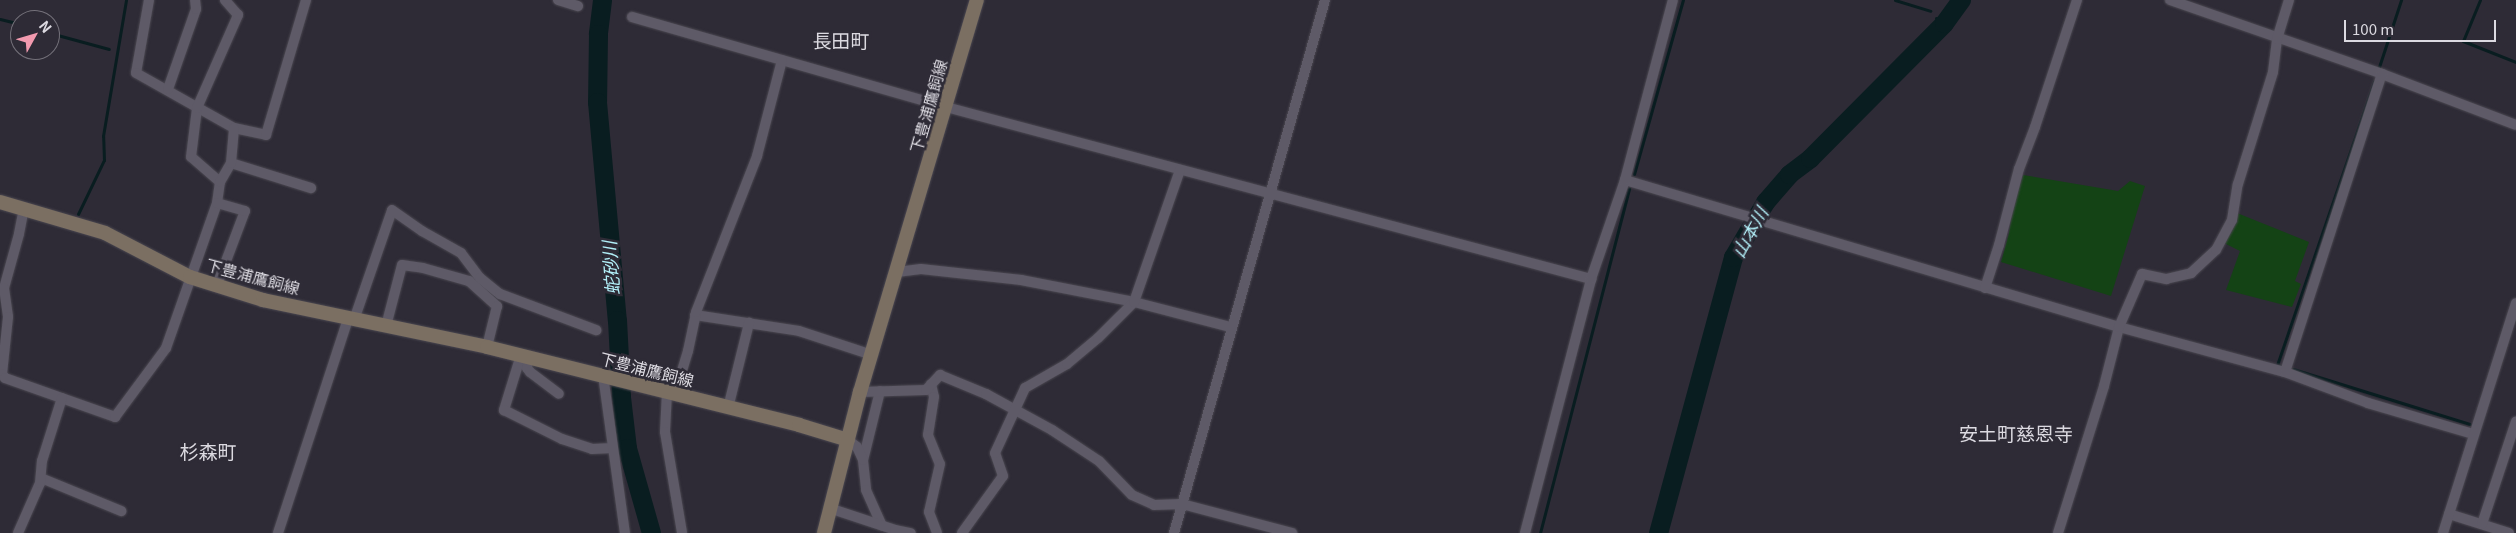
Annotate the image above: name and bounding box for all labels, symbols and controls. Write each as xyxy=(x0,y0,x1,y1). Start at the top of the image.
north arrow xyxy=(10,10,60,60)
scale bar xyxy=(2346,10,2498,42)
text: N xyxy=(35,16,57,37)
text: 100 m xyxy=(2352,18,2394,39)
district label: 長田町 xyxy=(813,29,869,51)
street label: 下豊浦鷹飼線 xyxy=(906,57,950,155)
water label: 山本川 xyxy=(1726,203,1772,261)
water label: 蛇砂川 xyxy=(597,240,623,296)
street label: 下豊浦鷹飼線 xyxy=(204,254,302,298)
street label: 下豊浦鷹飼線 xyxy=(598,348,696,390)
district label: 安土町慈恩寺 xyxy=(1959,422,2073,444)
district label: 杉森町 xyxy=(180,440,236,462)

